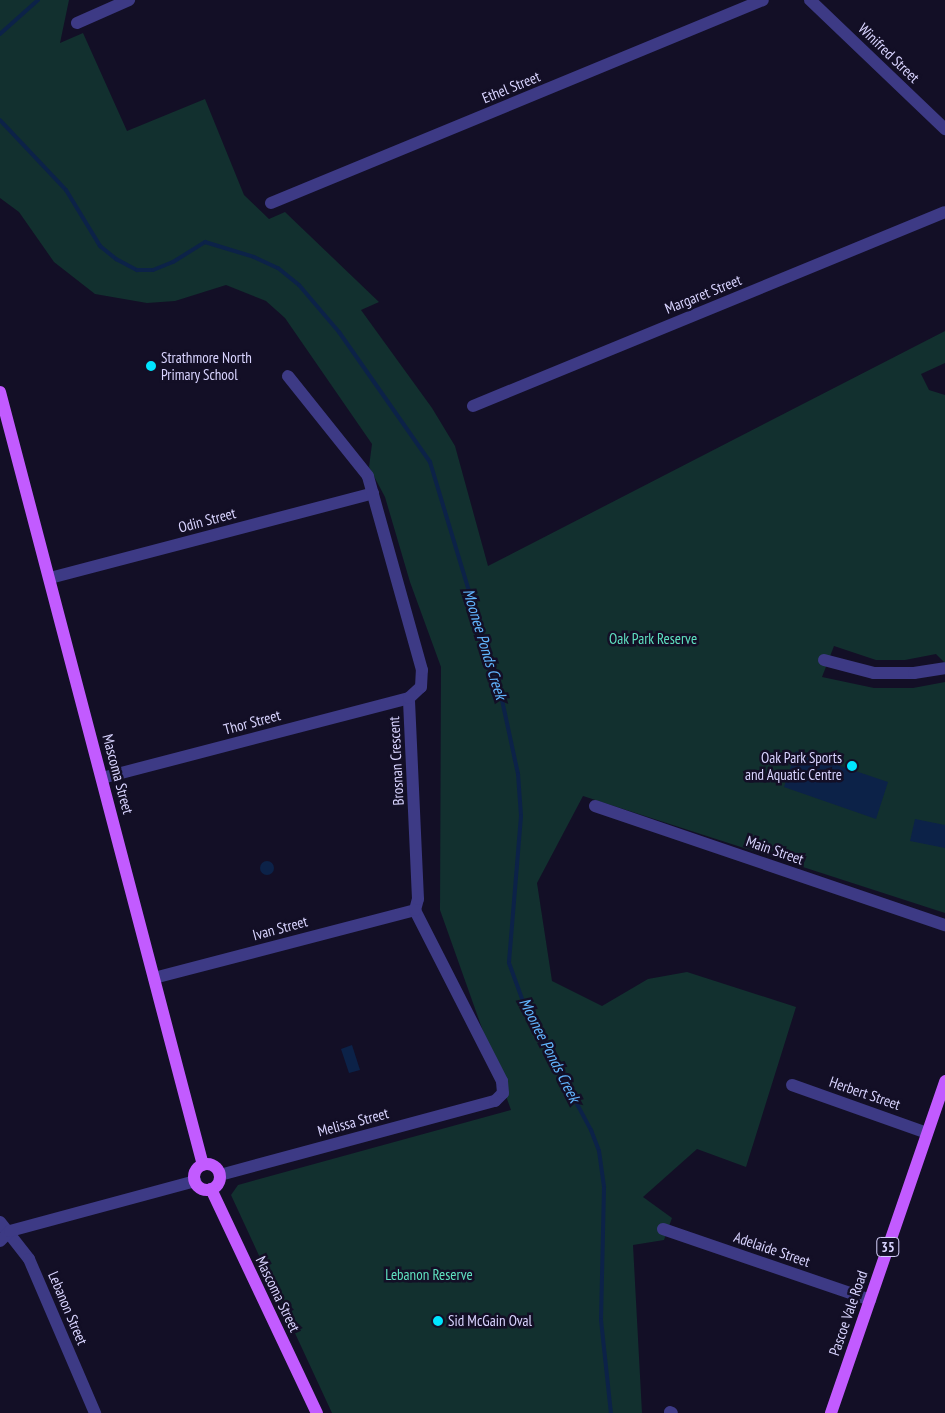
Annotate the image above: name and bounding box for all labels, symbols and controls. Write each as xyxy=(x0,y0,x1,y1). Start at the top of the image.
street label: Winifred Street xyxy=(855,19,923,87)
street label: Ethel Street xyxy=(479,67,543,107)
street label: Margaret Street xyxy=(662,271,744,317)
place label: Strathmore North Primary School xyxy=(161,348,252,383)
marker: Strathmore North Primary School xyxy=(145,360,157,372)
street label: Odin Street xyxy=(176,504,238,536)
water label: Moonee Ponds Creek xyxy=(459,586,511,702)
park label: Oak Park Reserve xyxy=(609,630,697,648)
street label: Thor Street xyxy=(222,706,282,738)
street label: Brosnan Crescent xyxy=(385,716,407,806)
street label: Mascoma Street xyxy=(99,732,137,816)
place label: Oak Park Sports and Aquatic Centre xyxy=(744,748,842,783)
marker: Oak Park Sports and Aquatic Centre xyxy=(846,760,858,772)
street label: Main Street xyxy=(744,832,806,868)
street label: Ivan Street xyxy=(251,912,309,944)
water label: Moonee Ponds Creek xyxy=(515,995,585,1105)
street label: Herbert Street xyxy=(827,1072,903,1114)
street label: Melissa Street xyxy=(315,1104,391,1140)
street label: Adelaide Street xyxy=(732,1228,812,1270)
road number: 35 xyxy=(876,1236,900,1258)
street label: Mascoma Street xyxy=(252,1253,304,1335)
park label: Lebanon Reserve xyxy=(385,1266,473,1284)
street label: Pascoe Vale Road xyxy=(825,1268,871,1358)
street label: Lebanon Street xyxy=(44,1269,92,1347)
place label: Sid McGain Oval xyxy=(448,1312,532,1330)
marker: Sid McGain Oval xyxy=(432,1315,444,1327)

